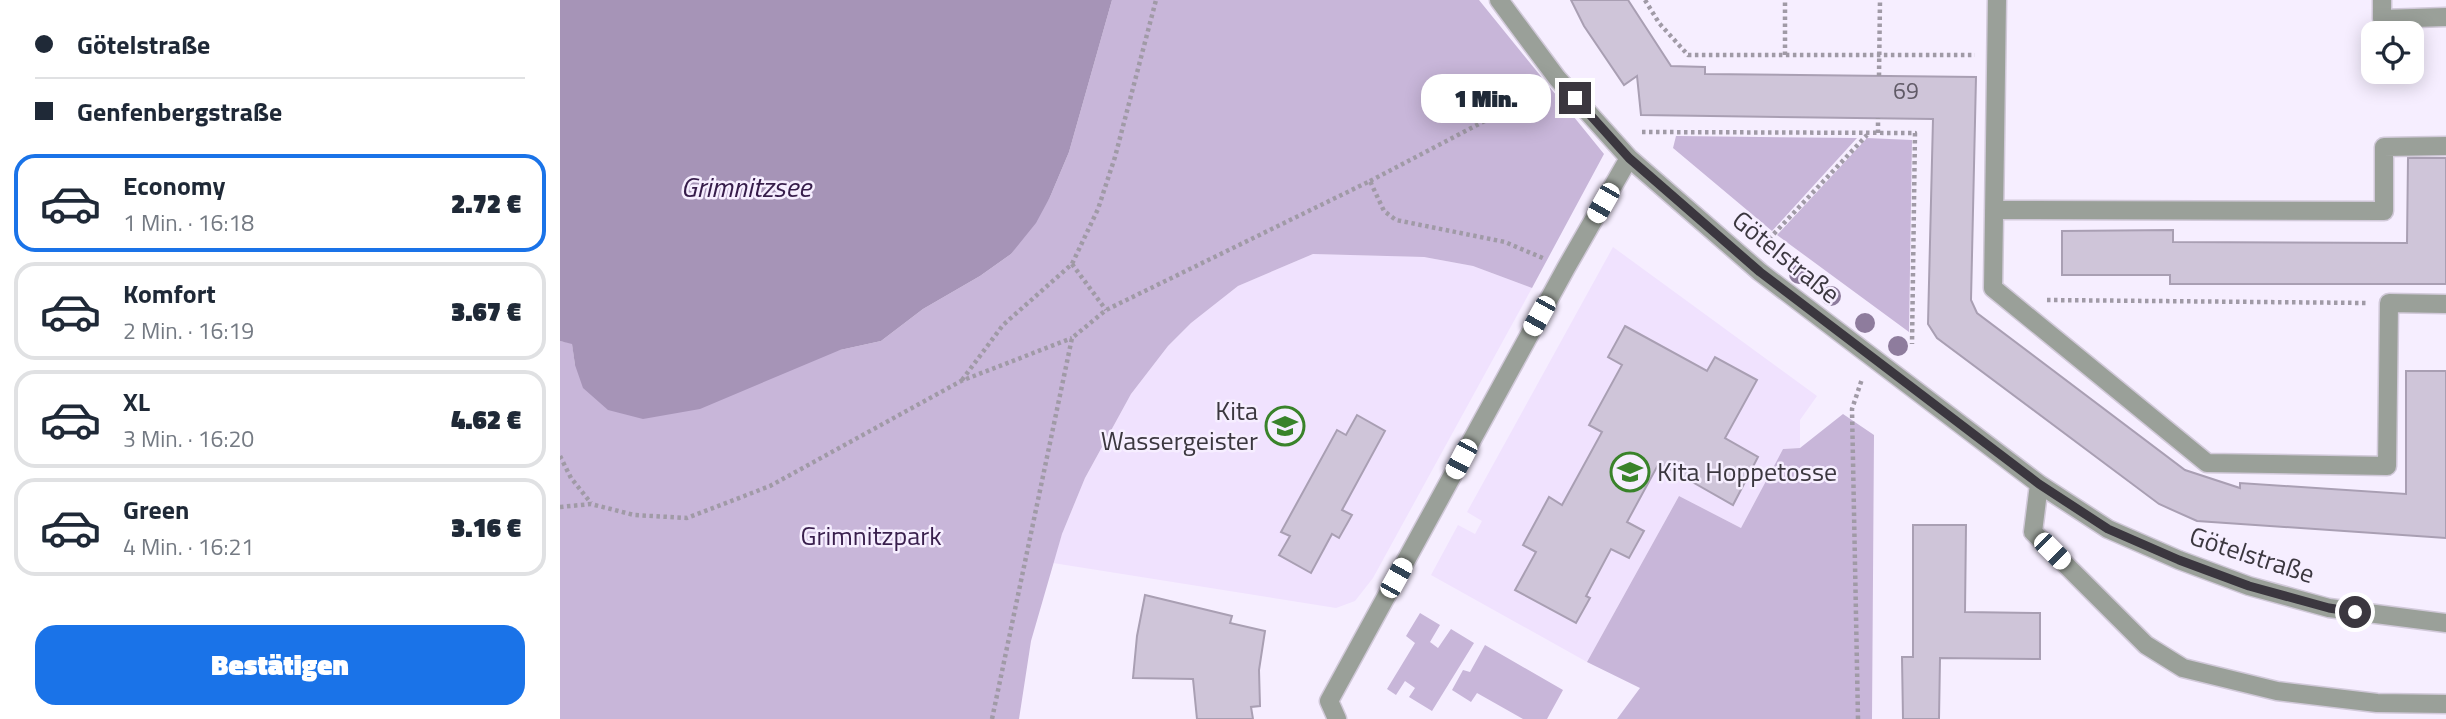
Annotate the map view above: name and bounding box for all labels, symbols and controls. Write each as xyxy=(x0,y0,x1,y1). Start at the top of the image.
map controls xyxy=(2361,21,2424,84)
button: locate xyxy=(2361,21,2424,84)
text: Götelstraße xyxy=(77,25,210,64)
house number: 69 xyxy=(1893,73,1919,108)
callout: 1 Min. xyxy=(1421,74,1550,122)
text: 1 Min. xyxy=(1454,81,1518,116)
route end xyxy=(1559,82,1591,114)
text: Genfenbergstraße xyxy=(77,92,282,131)
water label: Grimnitzsee xyxy=(681,165,813,208)
text: Economy xyxy=(123,166,225,205)
icon: car xyxy=(39,172,102,235)
car xyxy=(1584,180,1623,226)
text: 2.72 € xyxy=(451,184,521,223)
street label: Götelstraße xyxy=(1724,201,1849,312)
text: 1 Min. · 16:18 xyxy=(123,205,254,240)
text: Komfort xyxy=(123,274,216,313)
icon: car xyxy=(39,280,102,343)
text: 3.67 € xyxy=(451,292,521,331)
car xyxy=(1520,293,1559,339)
text: 2 Min. · 16:19 xyxy=(123,313,254,348)
text: XL xyxy=(123,382,150,421)
icon: car xyxy=(39,388,102,451)
place label: Kita Wassergeister xyxy=(1101,391,1258,460)
text: 4.62 € xyxy=(451,400,521,439)
school or university icon: Kita Wassergeister xyxy=(1264,405,1306,447)
text: 3 Min. · 16:20 xyxy=(123,421,254,456)
car xyxy=(1442,436,1481,482)
school or university icon: Kita Hoppetosse xyxy=(1609,451,1651,493)
place label: Kita Hoppetosse xyxy=(1657,452,1837,491)
text: Green xyxy=(123,490,189,529)
icon: car xyxy=(39,496,102,559)
text: 3.16 € xyxy=(451,508,521,547)
park label: Grimnitzpark xyxy=(800,516,942,555)
street label: Götelstraße xyxy=(2185,516,2320,593)
text: 4 Min. · 16:21 xyxy=(123,529,254,564)
car xyxy=(2030,529,2075,573)
car xyxy=(1377,555,1416,601)
route start xyxy=(2339,596,2371,628)
button: Bestätigen xyxy=(35,625,525,705)

